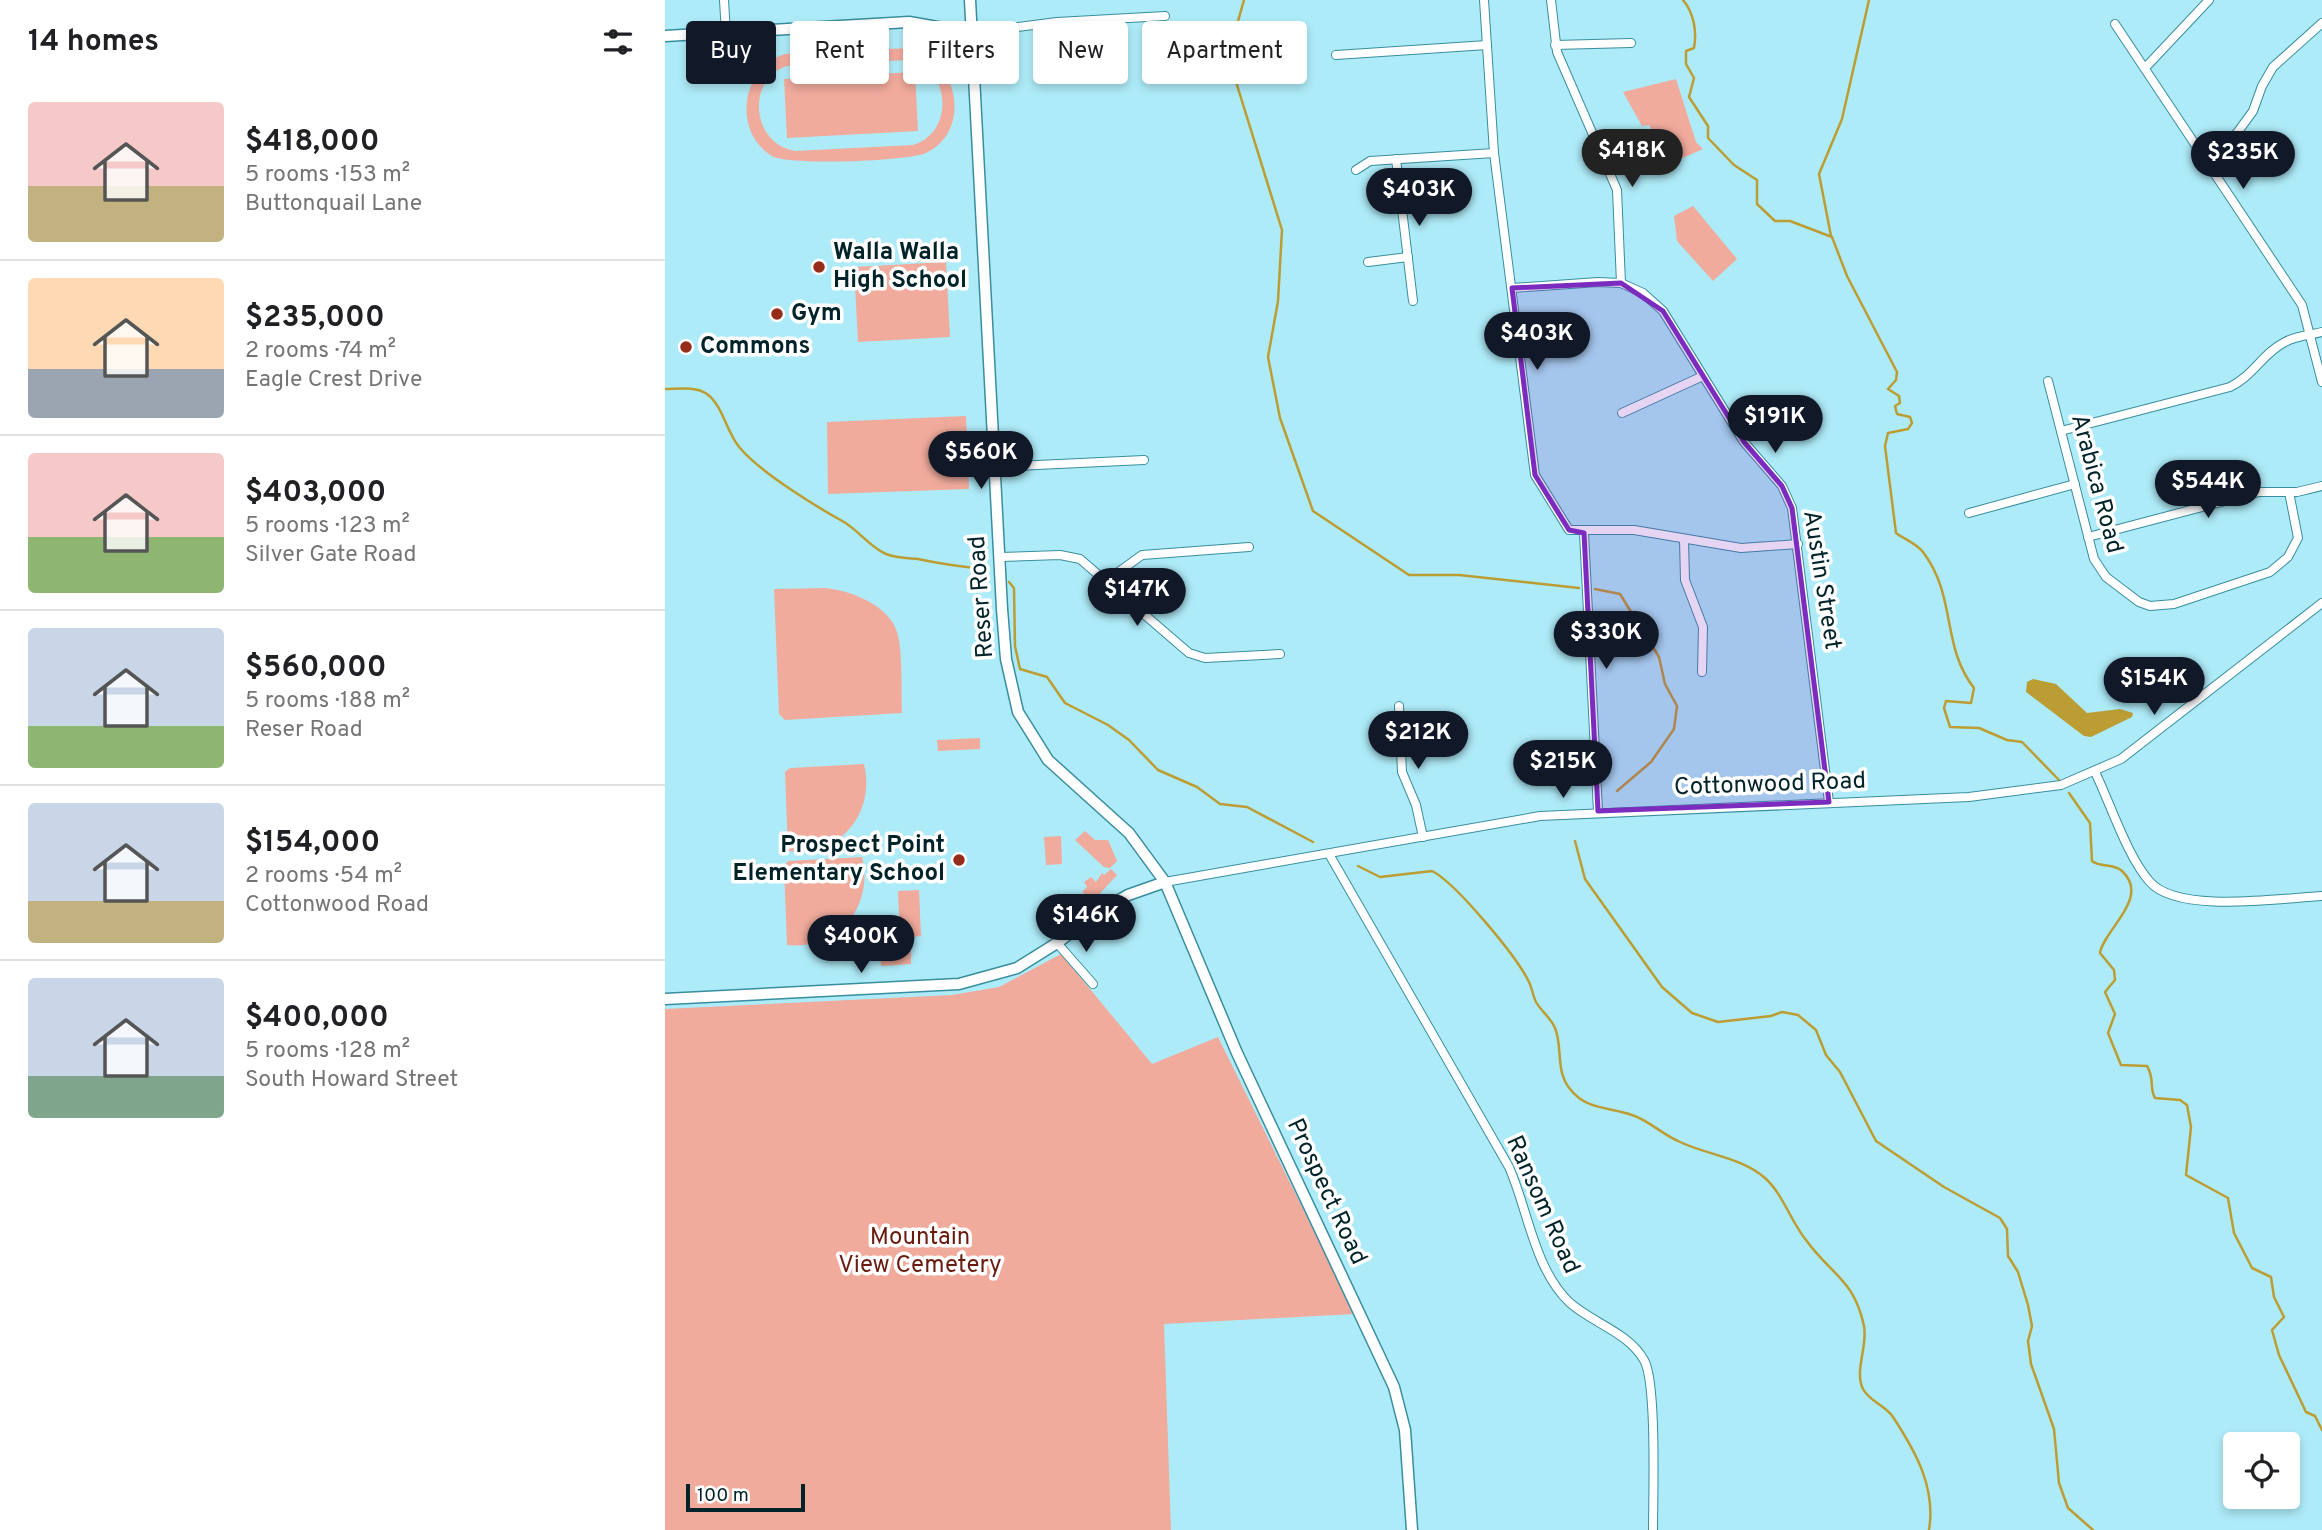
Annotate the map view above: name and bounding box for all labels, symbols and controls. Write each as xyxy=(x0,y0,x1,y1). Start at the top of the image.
chip: Buy xyxy=(686,21,776,84)
chip: Rent xyxy=(790,21,889,84)
chip: Filters xyxy=(903,21,1019,84)
chip: New xyxy=(1033,21,1128,84)
chip: Apartment xyxy=(1142,21,1307,84)
icon: filters xyxy=(599,23,637,61)
text: 14 homes xyxy=(28,24,159,61)
text: $418,000 xyxy=(245,124,379,161)
icon: home xyxy=(84,130,168,214)
pin: $418K xyxy=(1583,130,1681,189)
pin: $235K xyxy=(2194,132,2292,191)
text: $418K xyxy=(1598,137,1666,166)
text: $235K xyxy=(2207,139,2279,168)
text: 5 rooms · 153 m² xyxy=(245,161,410,190)
pin: $403K xyxy=(1370,168,1468,228)
text: $403K xyxy=(1382,176,1456,205)
text: Buttonquail Lane xyxy=(245,190,422,219)
place label: Walla Walla High School xyxy=(833,238,967,296)
marker: Walla Walla High School xyxy=(811,259,827,275)
place label: Gym xyxy=(791,299,842,329)
text: $235,000 xyxy=(245,300,385,337)
icon: home xyxy=(84,306,168,390)
marker: Gym xyxy=(769,306,785,322)
pin: $403K xyxy=(1488,312,1586,372)
text: $403K xyxy=(1500,320,1574,349)
place label: Commons xyxy=(700,332,810,362)
text: 2 rooms · 74 m² xyxy=(245,337,396,366)
marker: Commons xyxy=(678,339,694,355)
text: Eagle Crest Drive xyxy=(245,366,422,395)
pin: $191K xyxy=(1726,396,1824,455)
text: $191K xyxy=(1744,403,1806,432)
street label: Arabica Road xyxy=(2063,411,2129,557)
pin: $560K xyxy=(932,432,1030,491)
text: $560K xyxy=(944,439,1018,468)
pin: $544K xyxy=(2159,461,2257,520)
text: $544K xyxy=(2171,468,2245,497)
text: $403,000 xyxy=(245,475,386,512)
icon: home xyxy=(84,481,168,565)
street label: Austin Street xyxy=(1795,508,1847,652)
text: 5 rooms · 123 m² xyxy=(245,512,410,541)
street label: Reser Road xyxy=(963,535,1001,659)
text: Silver Gate Road xyxy=(245,541,416,570)
pin: $147K xyxy=(1088,568,1186,628)
text: $147K xyxy=(1104,576,1170,605)
pin: $330K xyxy=(1557,612,1655,671)
text: $330K xyxy=(1570,619,1642,648)
text: $560,000 xyxy=(245,650,386,687)
icon: home xyxy=(84,656,168,740)
pin: $154K xyxy=(2105,658,2203,717)
text: $154K xyxy=(2120,665,2188,694)
text: 5 rooms · 188 m² xyxy=(245,687,410,716)
pin: $212K xyxy=(1369,712,1467,771)
text: Reser Road xyxy=(245,716,363,745)
text: $212K xyxy=(1384,719,1452,748)
pin: $215K xyxy=(1514,740,1612,800)
text: $215K xyxy=(1529,748,1597,777)
street label: Cottonwood Road xyxy=(1674,767,1866,803)
text: $154,000 xyxy=(245,825,380,862)
icon: home xyxy=(84,831,168,915)
place label: Prospect Point Elementary School xyxy=(733,831,945,889)
marker: Prospect Point Elementary School xyxy=(951,852,967,868)
text: 2 rooms · 54 m² xyxy=(245,862,402,891)
text: Cottonwood Road xyxy=(245,891,429,920)
pin: $146K xyxy=(1037,894,1135,954)
text: $146K xyxy=(1052,902,1120,931)
pin: $400K xyxy=(812,916,910,975)
text: $400K xyxy=(823,923,899,952)
text: $400,000 xyxy=(245,1000,389,1037)
icon: home xyxy=(84,1006,168,1090)
text: 5 rooms · 128 m² xyxy=(245,1037,410,1066)
text: South Howard Street xyxy=(245,1066,458,1095)
street label: Prospect Road xyxy=(1279,1114,1373,1270)
street label: Ransom Road xyxy=(1498,1131,1586,1279)
park label: Mountain View Cemetery xyxy=(838,1223,1002,1281)
map controls xyxy=(2223,1432,2300,1509)
button: locate xyxy=(2223,1432,2300,1509)
scale bar xyxy=(686,1481,805,1513)
text: 100 m xyxy=(697,1484,749,1508)

